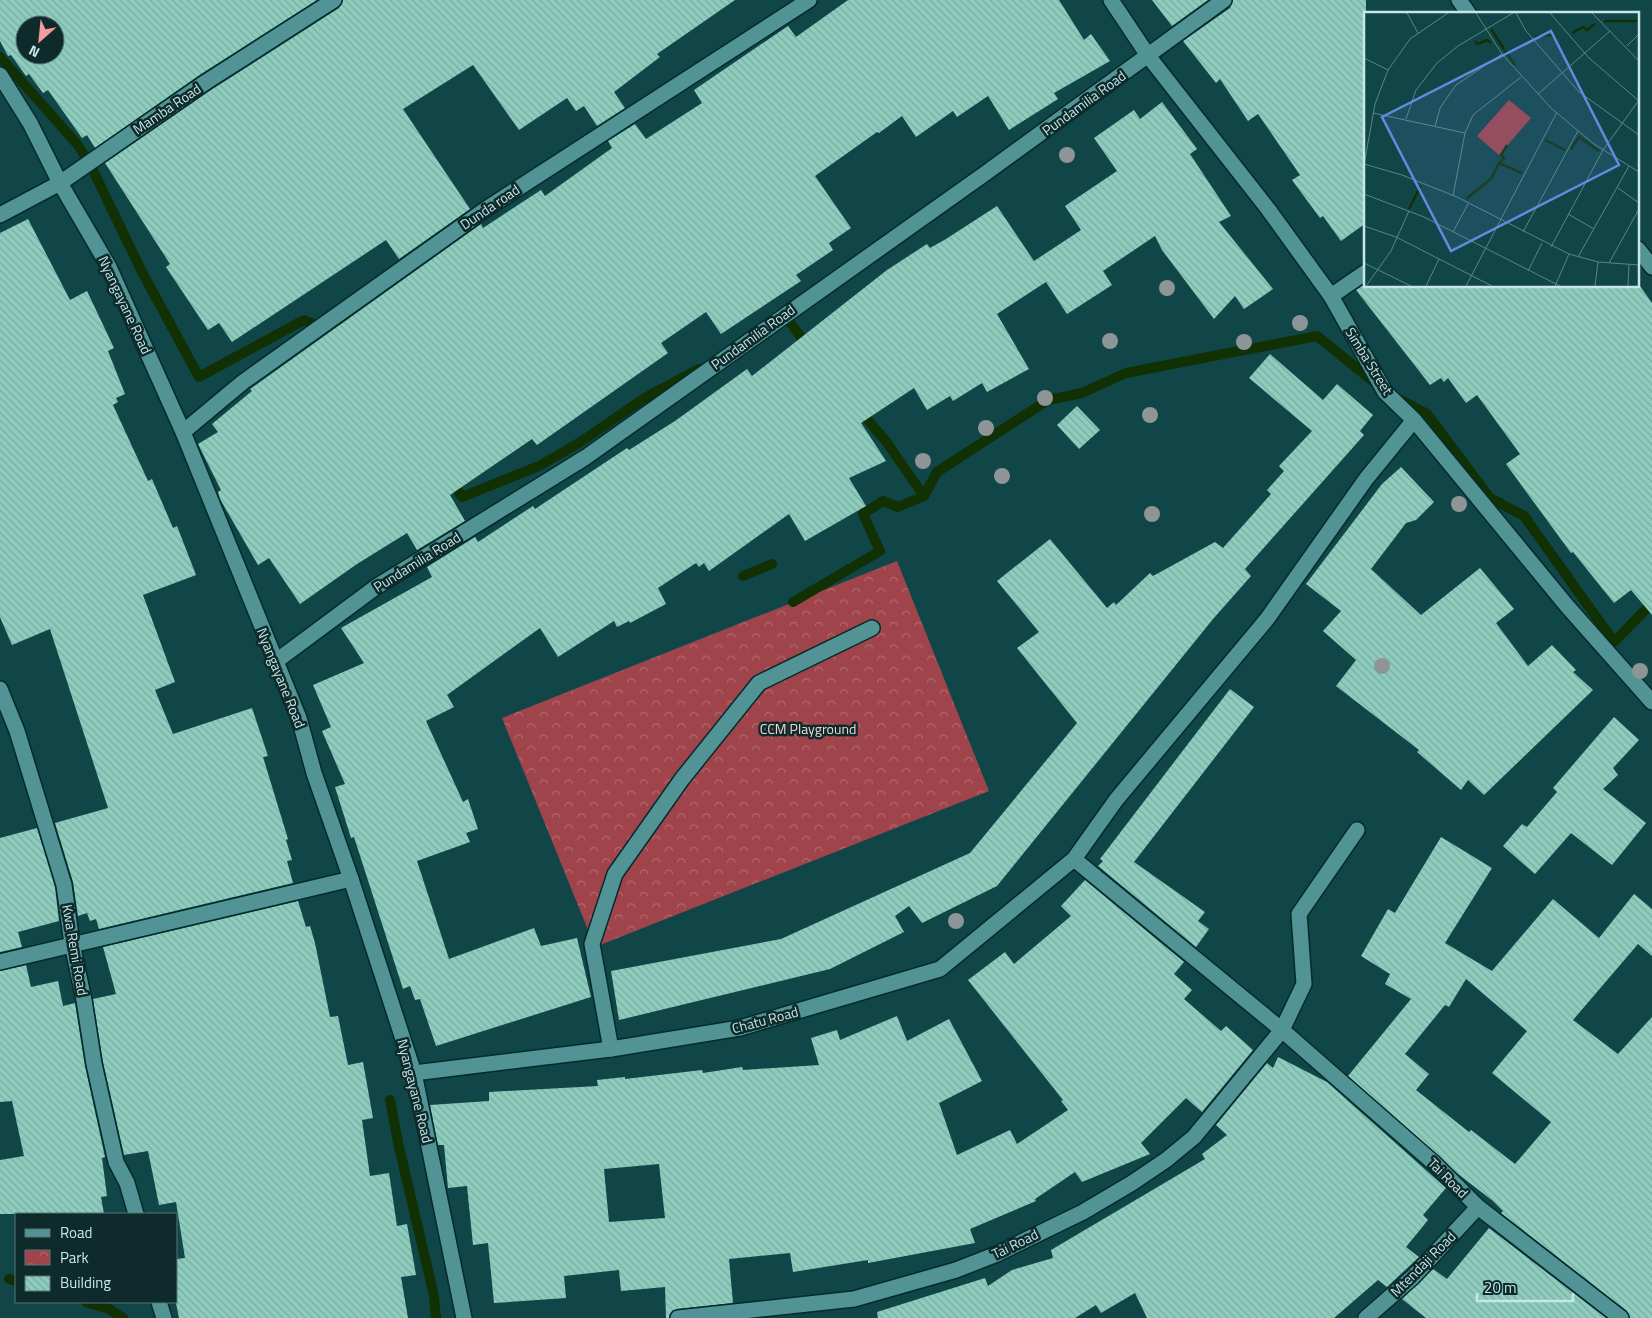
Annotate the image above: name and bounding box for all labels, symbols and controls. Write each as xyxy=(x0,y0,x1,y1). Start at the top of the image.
inset map xyxy=(1364,12,1640,288)
north arrow xyxy=(15,15,65,65)
text: N xyxy=(25,40,43,64)
street label: Pundamilia Road xyxy=(1037,65,1130,140)
street label: Mamba Road xyxy=(128,78,205,139)
street label: Dunda road xyxy=(456,179,524,234)
street label: Nyangayane Road xyxy=(93,252,157,357)
street label: Pundamilia Road xyxy=(706,299,799,374)
street label: Simba Street xyxy=(1340,323,1398,399)
street label: Pundamilia Road xyxy=(369,526,464,597)
street label: Nyangayane Road xyxy=(252,625,311,731)
park label: CCM Playground xyxy=(760,718,856,739)
street label: Kwa Remi Road xyxy=(57,903,94,997)
street label: Chatu Road xyxy=(729,1001,800,1038)
street label: Nyangayane Road xyxy=(392,1037,439,1145)
street label: Tai Road xyxy=(1423,1153,1473,1203)
legend xyxy=(15,1213,178,1303)
text: Road xyxy=(60,1221,92,1244)
street label: Tai Road xyxy=(988,1223,1042,1264)
street label: Mtendaji Road xyxy=(1385,1226,1460,1301)
text: Park xyxy=(60,1246,89,1269)
scale bar xyxy=(1477,1270,1573,1302)
text: Building xyxy=(60,1271,111,1294)
text: 20 m xyxy=(1484,1276,1517,1299)

